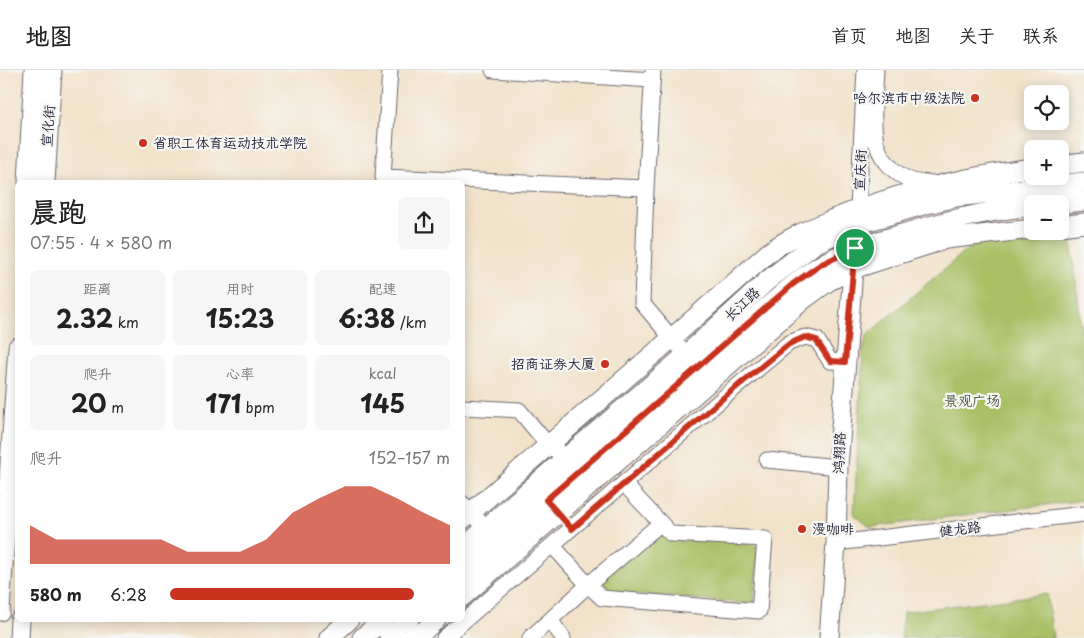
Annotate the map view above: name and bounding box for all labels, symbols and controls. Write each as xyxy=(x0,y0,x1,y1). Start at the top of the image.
text: 地图 xyxy=(25,17,73,53)
text: 首页 xyxy=(831,21,867,48)
text: 地图 xyxy=(895,21,931,48)
text: 关于 xyxy=(959,21,995,48)
text: 联系 xyxy=(1023,21,1059,48)
map controls xyxy=(1024,85,1069,240)
button: locate xyxy=(1024,85,1069,130)
place label: 哈尔滨市中级法院 xyxy=(853,87,965,108)
marker: 哈尔滨市中级法院 xyxy=(969,92,981,104)
street label: 宣化街 xyxy=(36,104,59,148)
place label: 省职工体育运动技术学院 xyxy=(153,132,307,153)
marker: 省职工体育运动技术学院 xyxy=(137,137,149,149)
button: + xyxy=(1024,140,1069,185)
street label: 宣庆街 xyxy=(848,148,871,191)
text: 晨跑 xyxy=(30,189,86,232)
button: − xyxy=(1024,195,1069,240)
button: share xyxy=(398,197,450,249)
pin xyxy=(834,227,876,269)
text: 07:55 · 4 × 580 m xyxy=(30,230,172,254)
icon: arrive xyxy=(841,234,869,262)
text: 距离 xyxy=(83,278,111,299)
text: 用时 xyxy=(226,278,254,299)
text: 配速 xyxy=(369,278,397,299)
street label: 长江路 xyxy=(719,282,764,326)
text: 2.32 xyxy=(56,299,113,337)
text: 15:23 xyxy=(205,299,275,337)
text: 6:38 xyxy=(338,299,395,337)
text: km xyxy=(113,312,139,333)
text: /km xyxy=(395,312,427,333)
place label: 招商证券大厦 xyxy=(511,353,595,374)
marker: 招商证券大厦 xyxy=(599,358,611,370)
text: 爬升 xyxy=(83,363,111,384)
text: 心率 xyxy=(226,363,254,384)
text: kcal xyxy=(369,363,397,384)
text: 20 xyxy=(71,384,107,422)
text: 171 xyxy=(205,384,241,422)
text: 145 xyxy=(360,384,405,422)
park label: 景观广场 xyxy=(944,390,1000,411)
text: m xyxy=(107,397,124,418)
text: bpm xyxy=(241,397,275,418)
street label: 鸿翔路 xyxy=(827,431,850,474)
text: 爬升 xyxy=(30,445,62,469)
text: 152–157 m xyxy=(369,445,450,469)
street label: 健龙路 xyxy=(938,516,982,541)
place label: 漫咖啡 xyxy=(812,518,854,539)
marker: 漫咖啡 xyxy=(796,523,808,535)
text: 580 m xyxy=(30,582,82,606)
text: 6:28 xyxy=(110,582,147,606)

